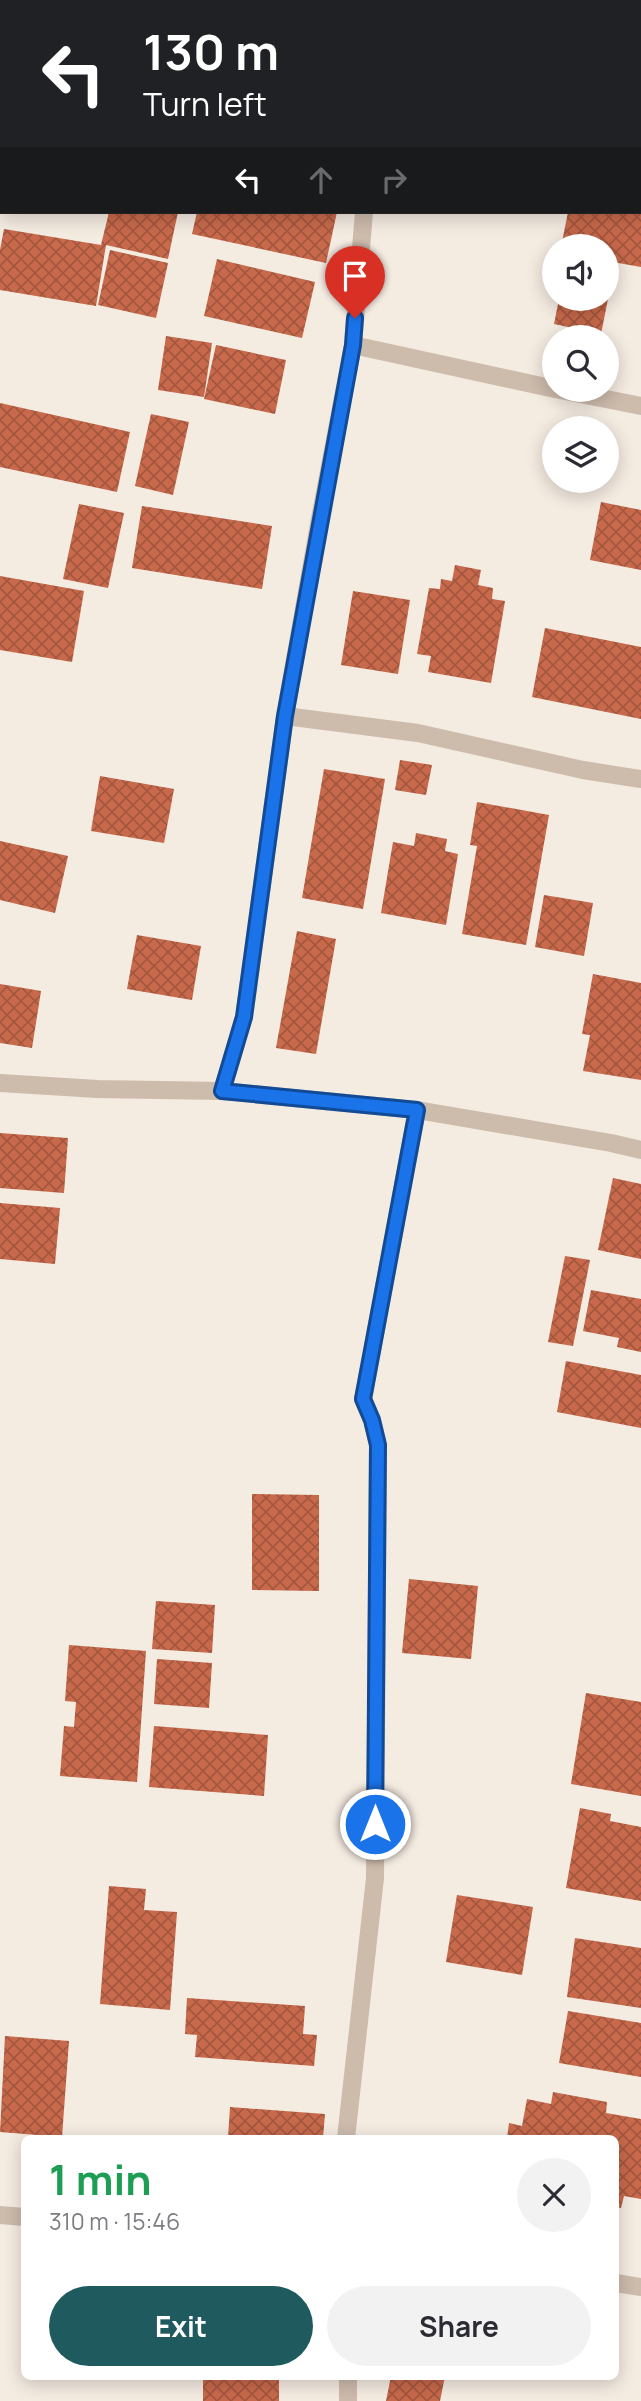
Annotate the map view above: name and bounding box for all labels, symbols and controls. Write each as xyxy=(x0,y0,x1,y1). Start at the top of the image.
text: 130 m xyxy=(143,18,279,85)
icon: left xyxy=(28,28,119,119)
text: Turn left xyxy=(143,82,267,126)
icon: left xyxy=(229,161,267,199)
icon: ahead xyxy=(302,161,340,199)
icon: right xyxy=(375,161,413,199)
map controls xyxy=(542,234,619,493)
button: sound xyxy=(542,234,619,311)
pin xyxy=(325,246,385,318)
icon: arrive xyxy=(336,257,374,295)
button: search xyxy=(542,325,619,402)
button: layers xyxy=(542,416,619,493)
position arrow xyxy=(338,1787,412,1861)
text: 1 min xyxy=(49,2150,152,2208)
button: close xyxy=(517,2158,591,2232)
text: 310 m · 15:46 xyxy=(49,2205,180,2237)
button: Exit xyxy=(49,2286,313,2366)
button: Share xyxy=(327,2286,591,2366)

